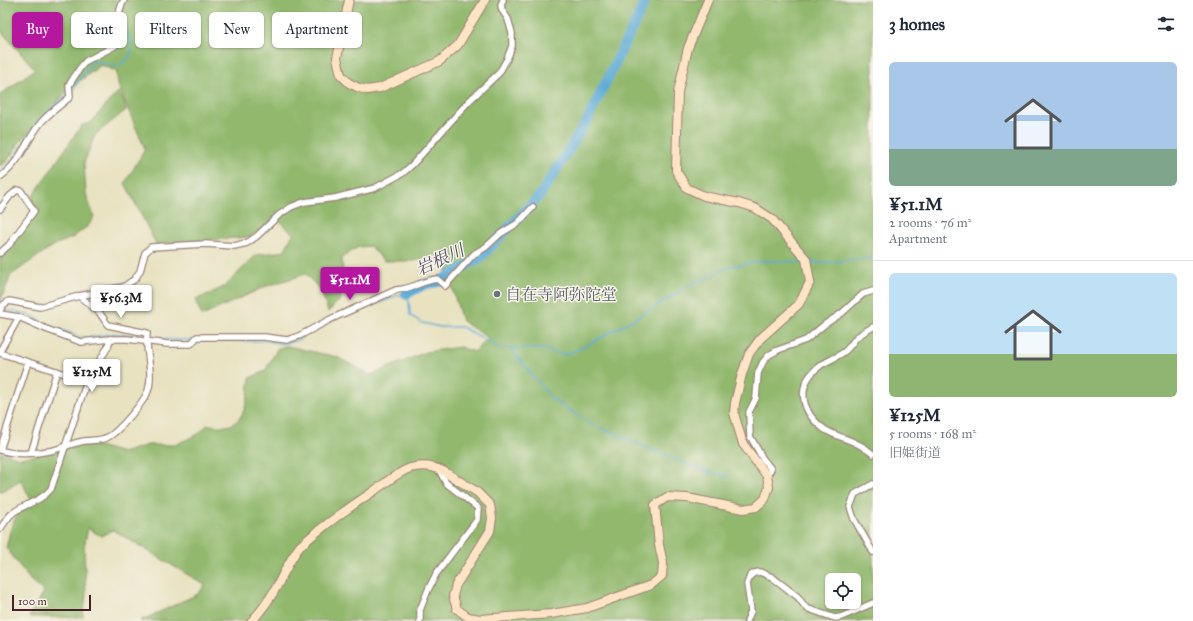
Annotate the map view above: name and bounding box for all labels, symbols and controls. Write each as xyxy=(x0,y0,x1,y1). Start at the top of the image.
chip: Buy xyxy=(12,12,63,48)
chip: Rent xyxy=(71,12,127,48)
chip: Filters xyxy=(135,12,201,48)
chip: New xyxy=(209,12,264,48)
chip: Apartment xyxy=(272,12,362,48)
icon: filters xyxy=(1155,13,1177,35)
text: 3 homes xyxy=(889,14,945,35)
icon: home xyxy=(997,88,1069,160)
text: ¥51.1M xyxy=(889,194,943,215)
text: 2 rooms · 76 m² xyxy=(889,215,971,231)
text: Apartment xyxy=(889,231,947,247)
water label: 岩根川 xyxy=(412,239,469,280)
pin: ¥51.1M xyxy=(317,267,383,301)
text: ¥51.1M xyxy=(330,272,370,288)
pin: ¥56.3M xyxy=(88,285,154,319)
place label: 自在寺阿弥陀堂 xyxy=(505,285,617,304)
marker: 自在寺阿弥陀堂 xyxy=(492,289,502,299)
text: ¥56.3M xyxy=(100,290,142,306)
icon: home xyxy=(997,299,1069,371)
pin: ¥125M xyxy=(64,359,120,393)
text: ¥125M xyxy=(72,364,112,380)
text: ¥125M xyxy=(889,405,941,426)
text: 5 rooms · 168 m² xyxy=(889,426,976,442)
text: 旧姫街道 xyxy=(889,445,941,461)
map controls xyxy=(825,573,861,609)
button: locate xyxy=(825,573,861,609)
scale bar xyxy=(12,593,91,612)
text: 100 m xyxy=(18,595,47,608)

